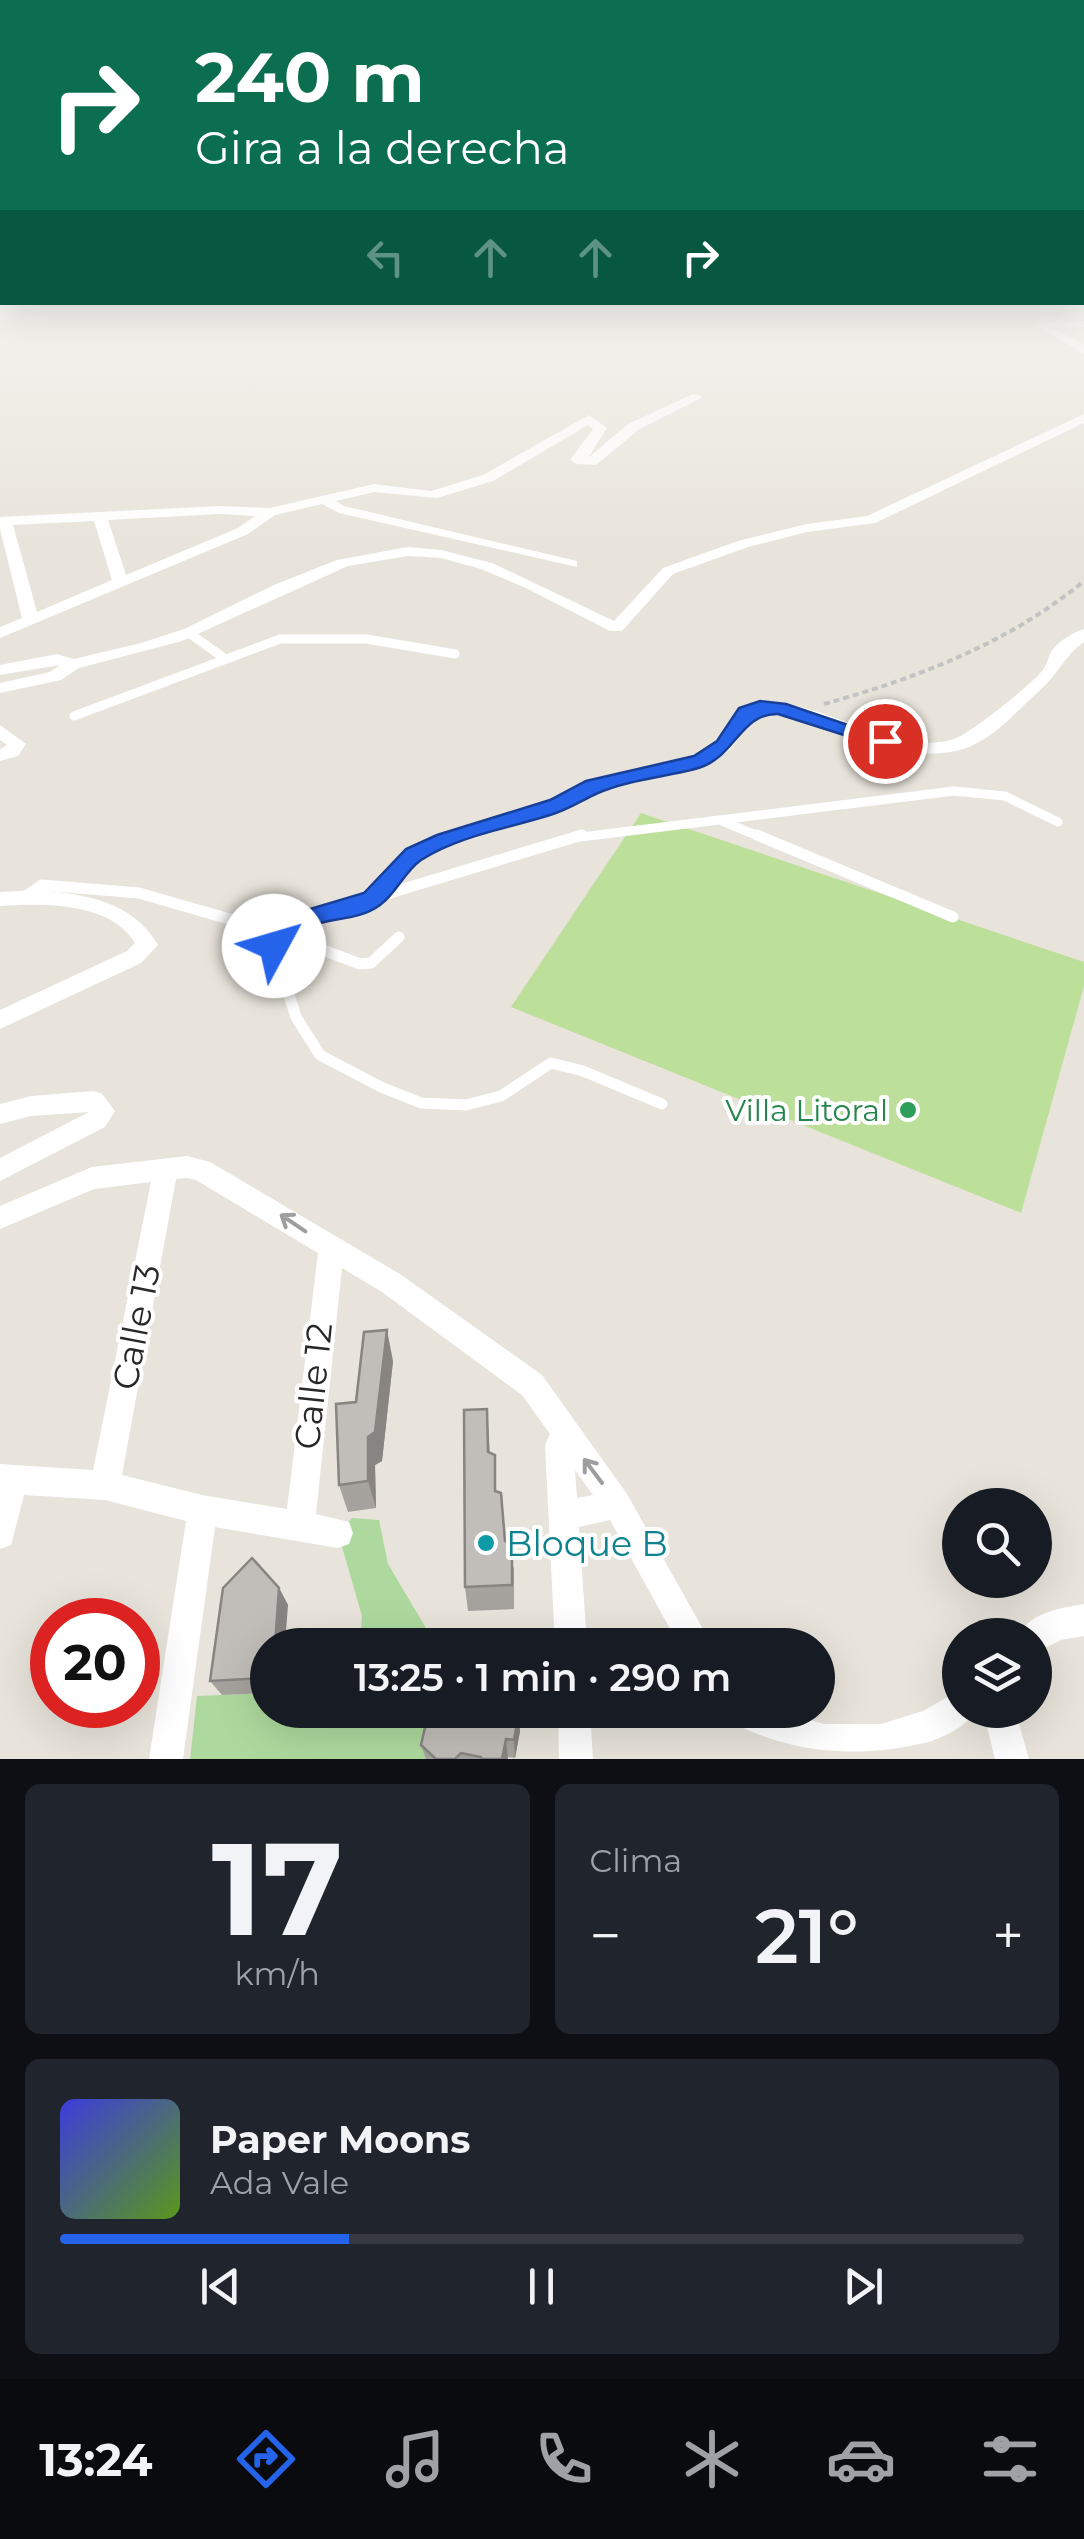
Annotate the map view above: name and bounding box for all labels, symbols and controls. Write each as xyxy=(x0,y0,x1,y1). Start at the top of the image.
text: 240 m xyxy=(195,34,425,120)
icon: right xyxy=(30,40,160,170)
text: Gira a la derecha xyxy=(195,120,570,175)
icon: left xyxy=(358,230,413,285)
icon: ahead xyxy=(463,230,518,285)
icon: ahead xyxy=(568,230,623,285)
icon: right xyxy=(673,230,728,285)
pin xyxy=(843,699,928,784)
icon: arrive xyxy=(858,714,913,769)
position arrow xyxy=(222,894,326,998)
place label: Villa Litoral xyxy=(725,1092,888,1129)
marker: Villa Litoral xyxy=(897,1099,919,1121)
one-way arrow xyxy=(279,1213,307,1234)
street label: Calle 13 xyxy=(103,1261,169,1393)
street label: Calle 12 xyxy=(285,1321,341,1451)
one-way arrow xyxy=(582,1458,603,1485)
map controls xyxy=(942,1488,1052,1728)
button: search xyxy=(942,1488,1052,1598)
place label: Bloque B xyxy=(506,1522,668,1565)
marker: Bloque B xyxy=(475,1532,497,1554)
speed limit sign: 20 xyxy=(30,1598,160,1728)
button: layers xyxy=(942,1618,1052,1728)
text: 13:25 · 1 min · 290 m xyxy=(354,1654,731,1701)
text: 17 xyxy=(211,1809,343,1968)
text: Clima xyxy=(590,1841,682,1880)
text: 21° xyxy=(755,1890,859,1982)
text: − xyxy=(590,1902,621,1969)
text: + xyxy=(992,1902,1024,1969)
text: km/h xyxy=(235,1954,320,1993)
text: Paper Moons xyxy=(210,2116,471,2163)
text: Ada Vale xyxy=(210,2163,349,2202)
icon: previous xyxy=(193,2259,248,2314)
icon: pause xyxy=(514,2259,569,2314)
icon: next xyxy=(836,2259,891,2314)
icon: directions xyxy=(231,2424,301,2494)
icon: music xyxy=(380,2424,450,2494)
icon: phone xyxy=(529,2424,599,2494)
icon: climate xyxy=(677,2424,747,2494)
icon: car xyxy=(826,2424,896,2494)
icon: filters xyxy=(975,2424,1045,2494)
text: 13:24 xyxy=(39,2432,153,2487)

